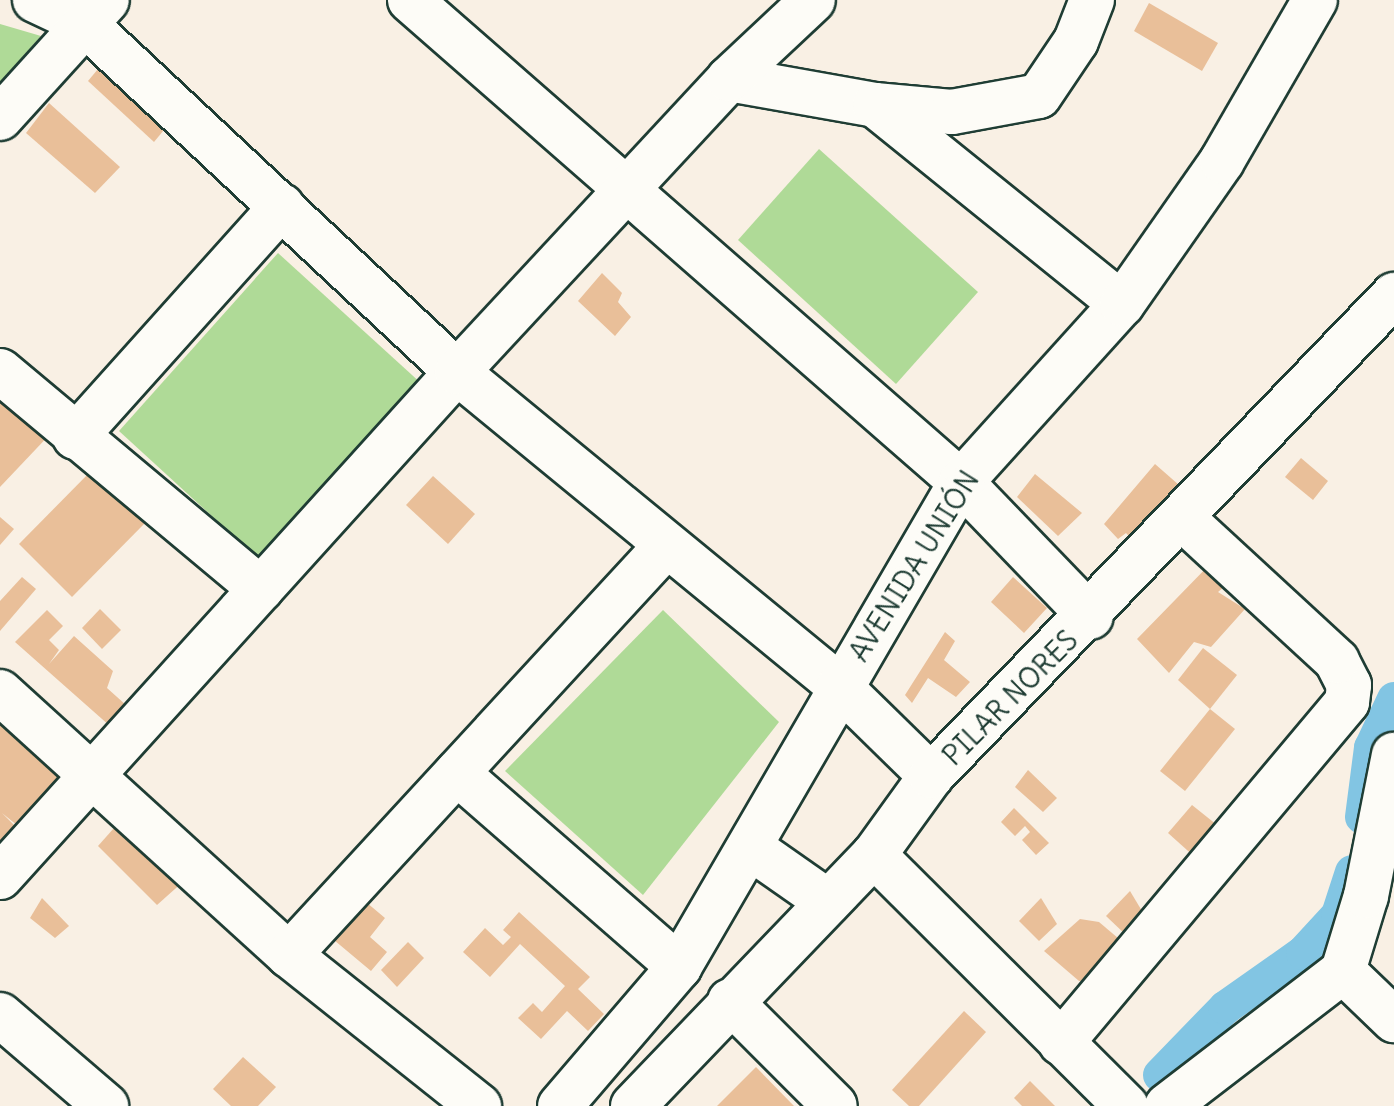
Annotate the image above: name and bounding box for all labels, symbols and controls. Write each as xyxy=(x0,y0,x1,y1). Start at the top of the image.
street label: AVENIDA UNIÓN xyxy=(842,465,986,667)
street label: PILAR NORES xyxy=(935,623,1085,773)

